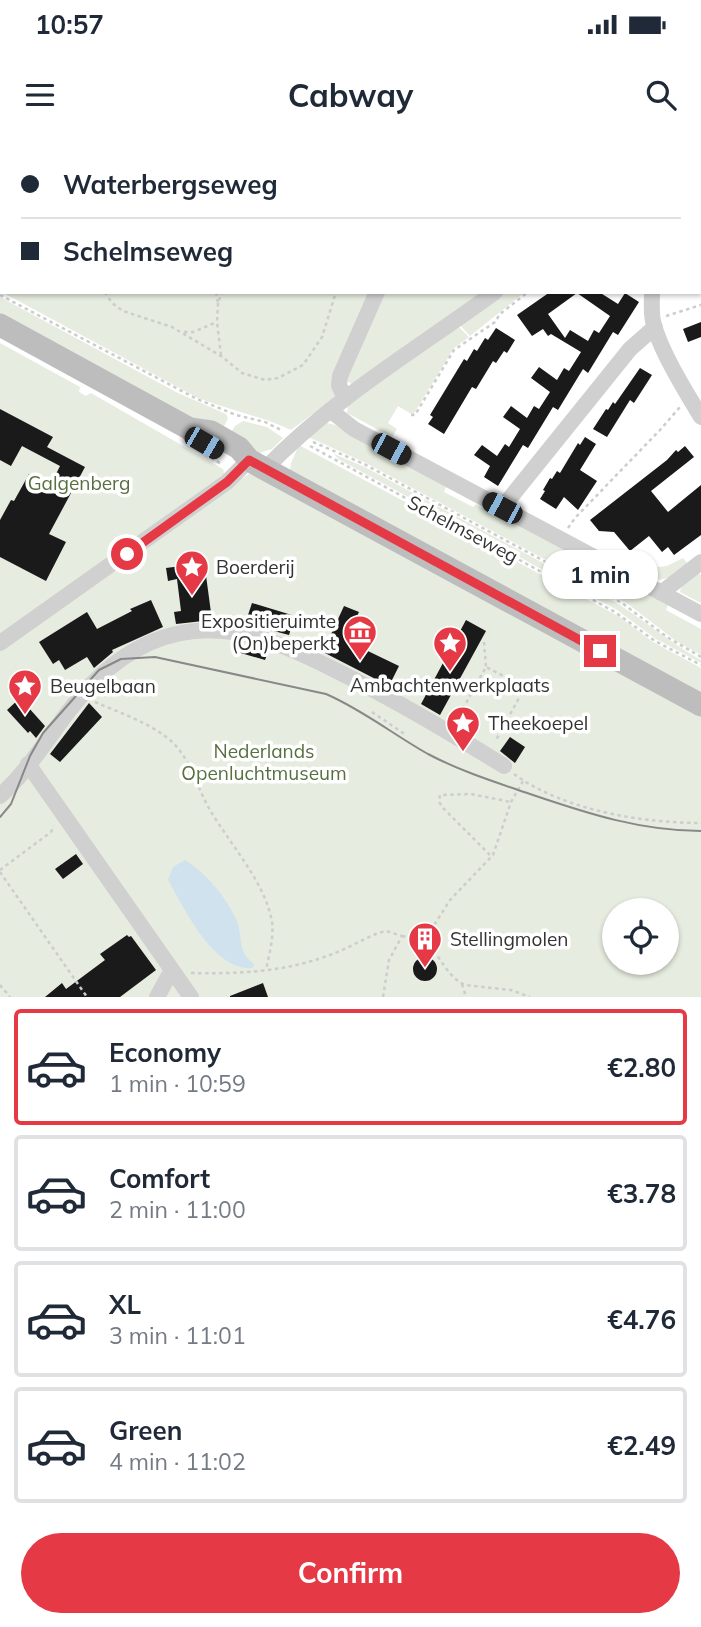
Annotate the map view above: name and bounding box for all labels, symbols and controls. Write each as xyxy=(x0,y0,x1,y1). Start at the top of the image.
text: 10:57 xyxy=(35,8,104,41)
text: Cabway xyxy=(288,75,413,115)
icon: menu xyxy=(21,76,59,114)
icon: search xyxy=(642,76,680,114)
text: Waterbergseweg xyxy=(63,168,278,201)
text: Schelmseweg xyxy=(63,235,233,268)
car xyxy=(181,423,228,463)
car xyxy=(368,430,415,468)
park label: Galgenberg xyxy=(28,471,130,495)
car xyxy=(479,489,526,527)
street label: Schelmseweg xyxy=(404,490,522,568)
route start xyxy=(111,538,143,570)
place icon: Boerderij xyxy=(173,548,211,597)
callout: 1 min xyxy=(542,550,658,598)
place label: Boerderij xyxy=(216,555,295,579)
text: 1 min xyxy=(570,560,630,589)
place label: Expositieruimte (On)beperkt xyxy=(201,609,336,655)
museum icon: Expositieruimte (On)beperkt xyxy=(341,613,379,662)
place icon: Ambachtenwerkplaats xyxy=(431,624,469,673)
route end xyxy=(584,635,616,667)
place icon: Beugelbaan xyxy=(6,667,44,716)
place label: Ambachtenwerkplaats xyxy=(350,673,550,697)
place label: Beugelbaan xyxy=(50,674,156,698)
place icon: Theekoepel xyxy=(444,704,482,753)
place label: Theekoepel xyxy=(488,711,588,735)
park label: Nederlands Openluchtmuseum xyxy=(181,739,347,785)
map controls xyxy=(602,898,679,975)
button: locate xyxy=(602,898,679,975)
building icon: Stellingmolen xyxy=(406,920,444,969)
place label: Stellingmolen xyxy=(450,927,568,951)
icon: car xyxy=(25,1036,88,1099)
text: Economy xyxy=(109,1036,221,1069)
text: €2.80 xyxy=(607,1051,676,1084)
text: 1 min · 10:59 xyxy=(109,1069,246,1098)
icon: car xyxy=(25,1162,88,1225)
text: Comfort xyxy=(109,1162,210,1195)
text: €3.78 xyxy=(607,1177,676,1210)
text: 2 min · 11:00 xyxy=(109,1195,246,1224)
icon: car xyxy=(25,1288,88,1351)
text: XL xyxy=(109,1288,141,1321)
text: €4.76 xyxy=(607,1303,676,1336)
text: 3 min · 11:01 xyxy=(109,1321,246,1350)
icon: car xyxy=(25,1414,88,1477)
text: Green xyxy=(109,1414,182,1447)
text: €2.49 xyxy=(607,1429,676,1462)
text: 4 min · 11:02 xyxy=(109,1447,246,1476)
button: Confirm xyxy=(21,1533,680,1613)

